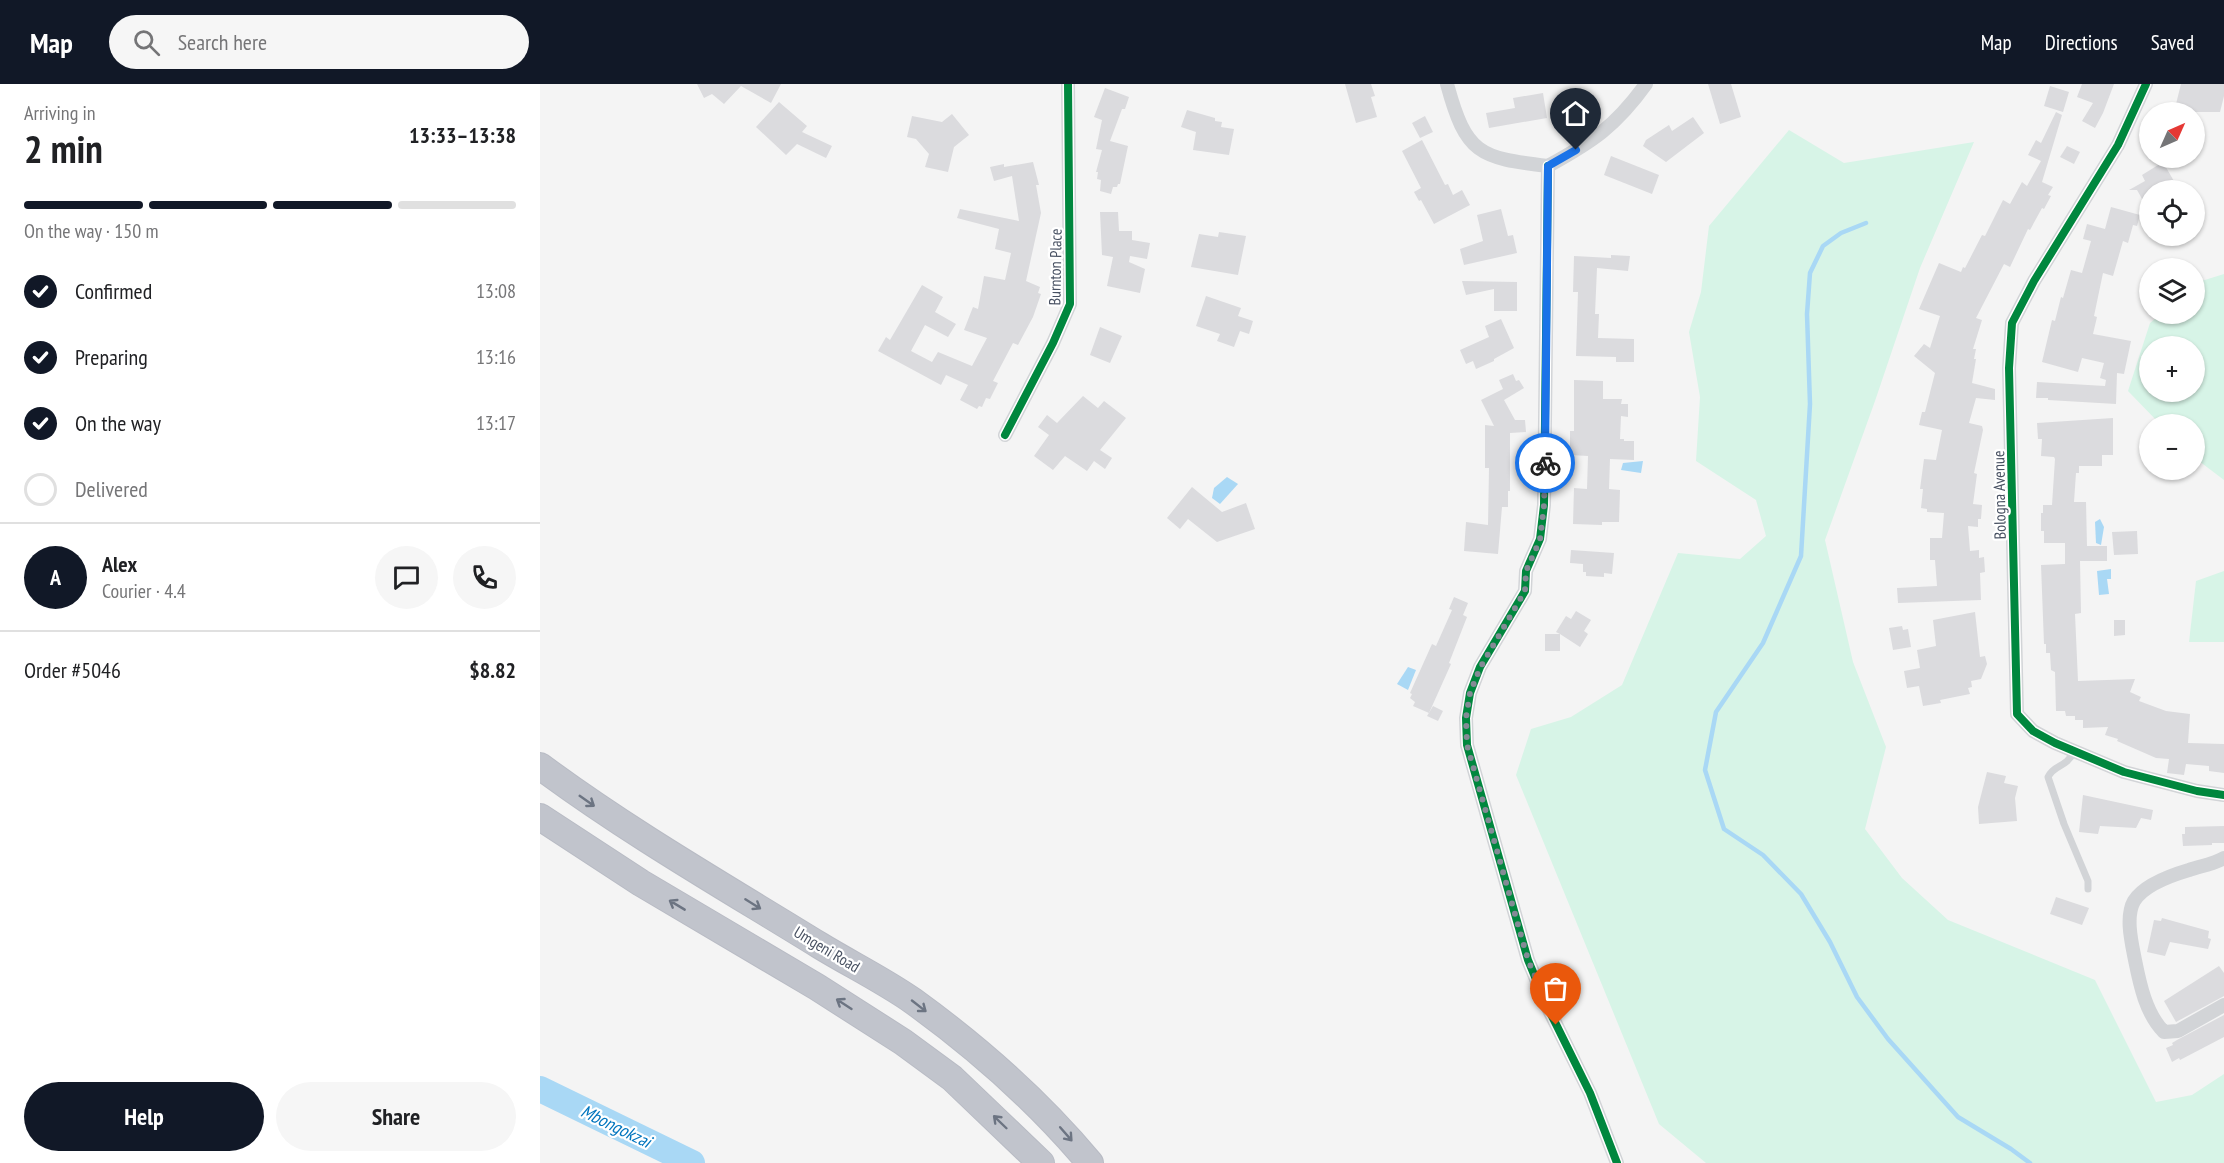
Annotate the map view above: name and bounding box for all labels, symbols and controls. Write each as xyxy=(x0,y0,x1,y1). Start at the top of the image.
search box xyxy=(109,15,529,69)
text: Map xyxy=(30,24,73,61)
icon: search xyxy=(130,26,163,59)
text: Search here xyxy=(178,28,267,56)
text: Map xyxy=(1981,29,2012,56)
text: Directions xyxy=(2045,29,2118,56)
text: Saved xyxy=(2151,29,2194,56)
pin xyxy=(1550,88,1601,150)
icon: home xyxy=(1559,97,1592,130)
text: Arriving in xyxy=(24,100,96,126)
north arrow xyxy=(2139,102,2205,168)
map controls xyxy=(2139,102,2205,480)
text: 13:33–13:38 xyxy=(409,121,516,149)
text: 2 min xyxy=(24,123,103,174)
button: locate xyxy=(2139,180,2205,246)
text: On the way · 150 m xyxy=(24,218,159,244)
street label: Burnton Place xyxy=(1044,228,1066,306)
button: layers xyxy=(2139,258,2205,324)
icon: check xyxy=(24,275,57,308)
text: Confirmed xyxy=(75,277,152,305)
text: 13:08 xyxy=(476,278,516,304)
button: + xyxy=(2139,336,2205,402)
icon: check xyxy=(24,341,57,374)
text: Preparing xyxy=(75,343,148,371)
text: 13:16 xyxy=(476,344,516,370)
icon: check xyxy=(24,407,57,440)
text: On the way xyxy=(75,409,161,437)
text: 13:17 xyxy=(476,410,516,436)
button: − xyxy=(2139,414,2205,480)
courier xyxy=(1515,433,1575,493)
icon: bike xyxy=(1529,447,1562,480)
street label: Bologna Avenue xyxy=(1988,450,2010,540)
text: Delivered xyxy=(75,475,148,503)
button: chat xyxy=(375,546,438,609)
button: phone xyxy=(453,546,516,609)
text: Alex xyxy=(102,550,137,578)
text: A xyxy=(50,563,61,591)
text: Courier · 4.4 xyxy=(102,578,186,604)
text: Order #5046 xyxy=(24,656,121,684)
text: $8.82 xyxy=(469,656,516,684)
one-way arrow xyxy=(579,795,595,807)
one-way arrow xyxy=(669,898,686,910)
one-way arrow xyxy=(744,898,761,910)
street label: Umgeni Road xyxy=(790,922,864,977)
pin xyxy=(1530,963,1581,1025)
icon: bag xyxy=(1539,972,1572,1005)
one-way arrow xyxy=(836,998,853,1011)
one-way arrow xyxy=(910,1000,926,1012)
button: Help xyxy=(24,1082,264,1151)
button: Share xyxy=(276,1082,516,1151)
water label: Mbongokzai xyxy=(577,1099,657,1154)
one-way arrow xyxy=(992,1114,1007,1129)
one-way arrow xyxy=(1059,1126,1072,1142)

